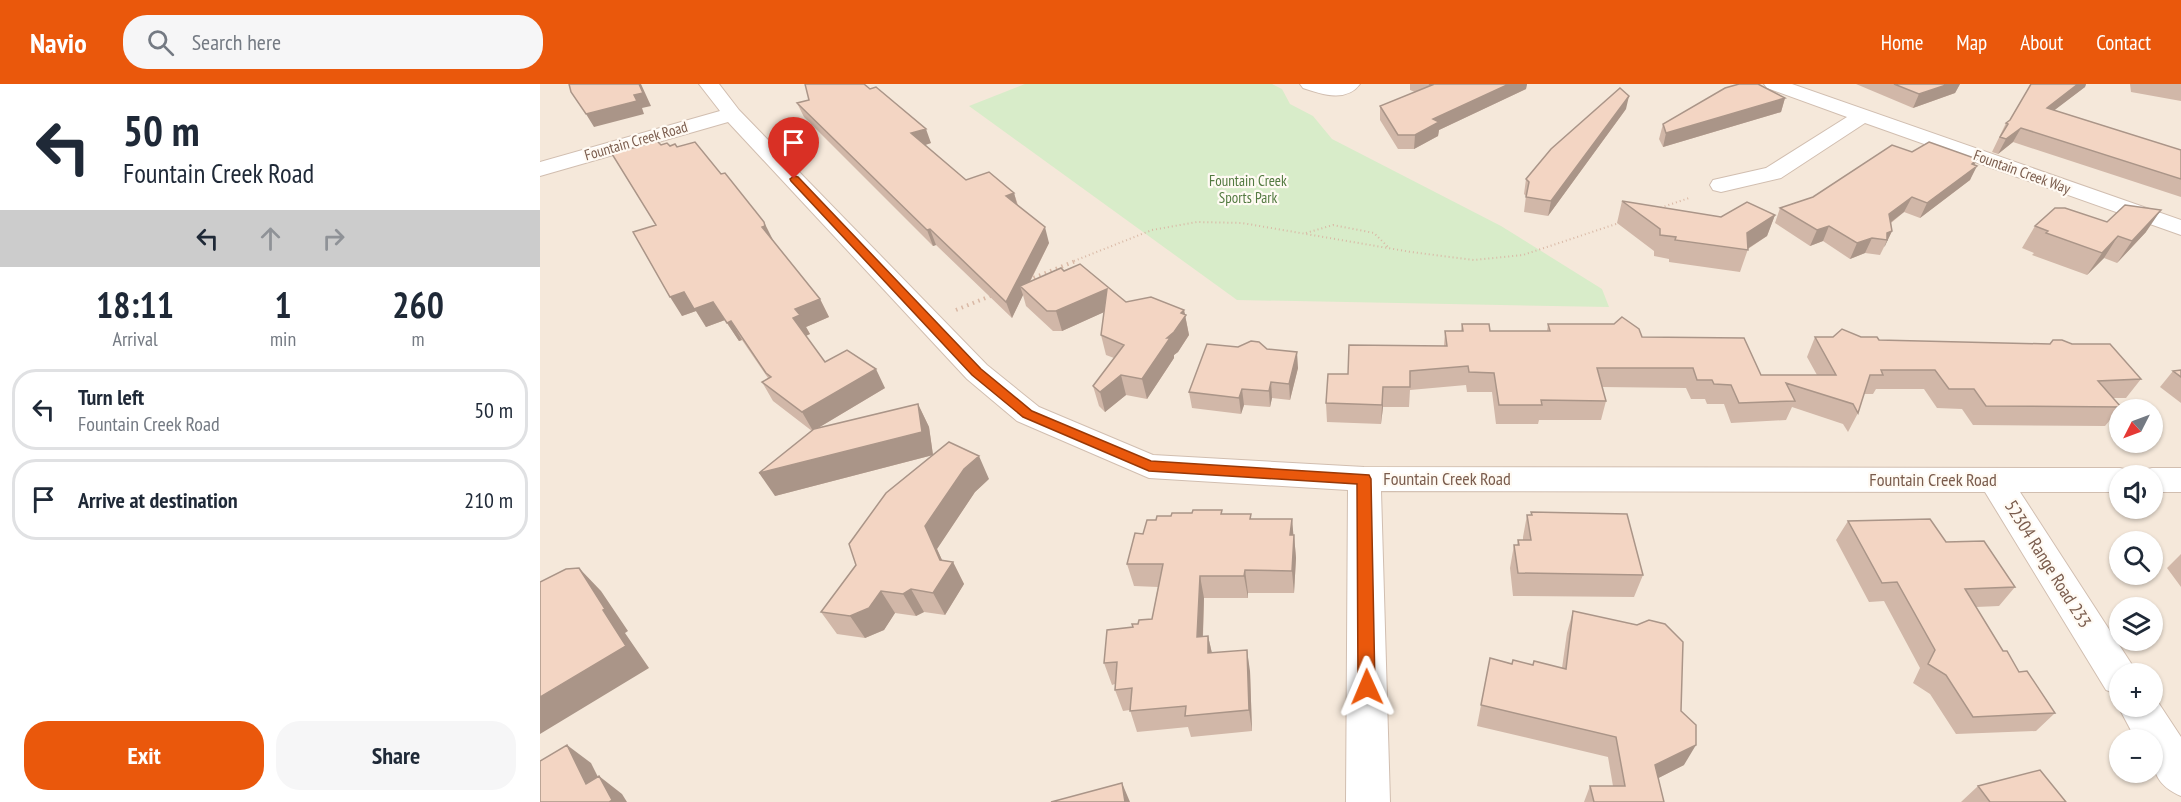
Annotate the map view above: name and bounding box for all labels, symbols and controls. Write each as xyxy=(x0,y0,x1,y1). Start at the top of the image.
search box xyxy=(123,15,543,69)
text: Navio xyxy=(30,24,87,61)
icon: search xyxy=(144,26,177,59)
text: Search here xyxy=(192,28,281,56)
text: Home xyxy=(1881,29,1923,56)
text: Map xyxy=(1956,29,1987,56)
text: About xyxy=(2020,29,2063,56)
text: Contact xyxy=(2096,29,2151,56)
text: 50 m xyxy=(123,103,200,158)
icon: left xyxy=(24,108,102,186)
street label: Fountain Creek Road xyxy=(582,117,690,164)
pin xyxy=(768,117,819,179)
icon: arrive xyxy=(777,126,810,159)
street label: Fountain Creek Way xyxy=(1971,145,2073,198)
text: Fountain Creek Road xyxy=(123,156,314,190)
park label: Fountain Creek Sports Park xyxy=(1209,171,1287,207)
icon: left xyxy=(191,222,224,255)
icon: ahead xyxy=(254,222,287,255)
icon: right xyxy=(317,222,350,255)
text: 18:11 xyxy=(96,281,174,328)
text: 1 xyxy=(274,281,292,328)
text: 260 xyxy=(392,281,444,328)
text: Arrival xyxy=(112,326,158,352)
text: min xyxy=(270,326,296,352)
text: m xyxy=(412,326,425,352)
text: Turn left xyxy=(78,383,144,411)
icon: left xyxy=(27,393,60,426)
text: 50 m xyxy=(474,396,513,424)
north arrow xyxy=(2109,399,2163,453)
map controls xyxy=(2109,399,2163,783)
text: Fountain Creek Road xyxy=(78,411,220,437)
button: sound xyxy=(2109,465,2163,519)
street label: Fountain Creek Road xyxy=(1383,467,1511,490)
street label: Fountain Creek Road xyxy=(1869,468,1997,491)
icon: arrive xyxy=(27,483,60,516)
text: Arrive at destination xyxy=(78,486,238,514)
text: 210 m xyxy=(464,486,513,514)
street label: 52304 Range Road 233 xyxy=(2000,496,2097,632)
button: search xyxy=(2109,531,2163,585)
button: layers xyxy=(2109,597,2163,651)
position arrow xyxy=(1335,655,1399,719)
button: + xyxy=(2109,663,2163,717)
button: Exit xyxy=(24,721,264,790)
button: Share xyxy=(276,721,516,790)
button: − xyxy=(2109,729,2163,783)

